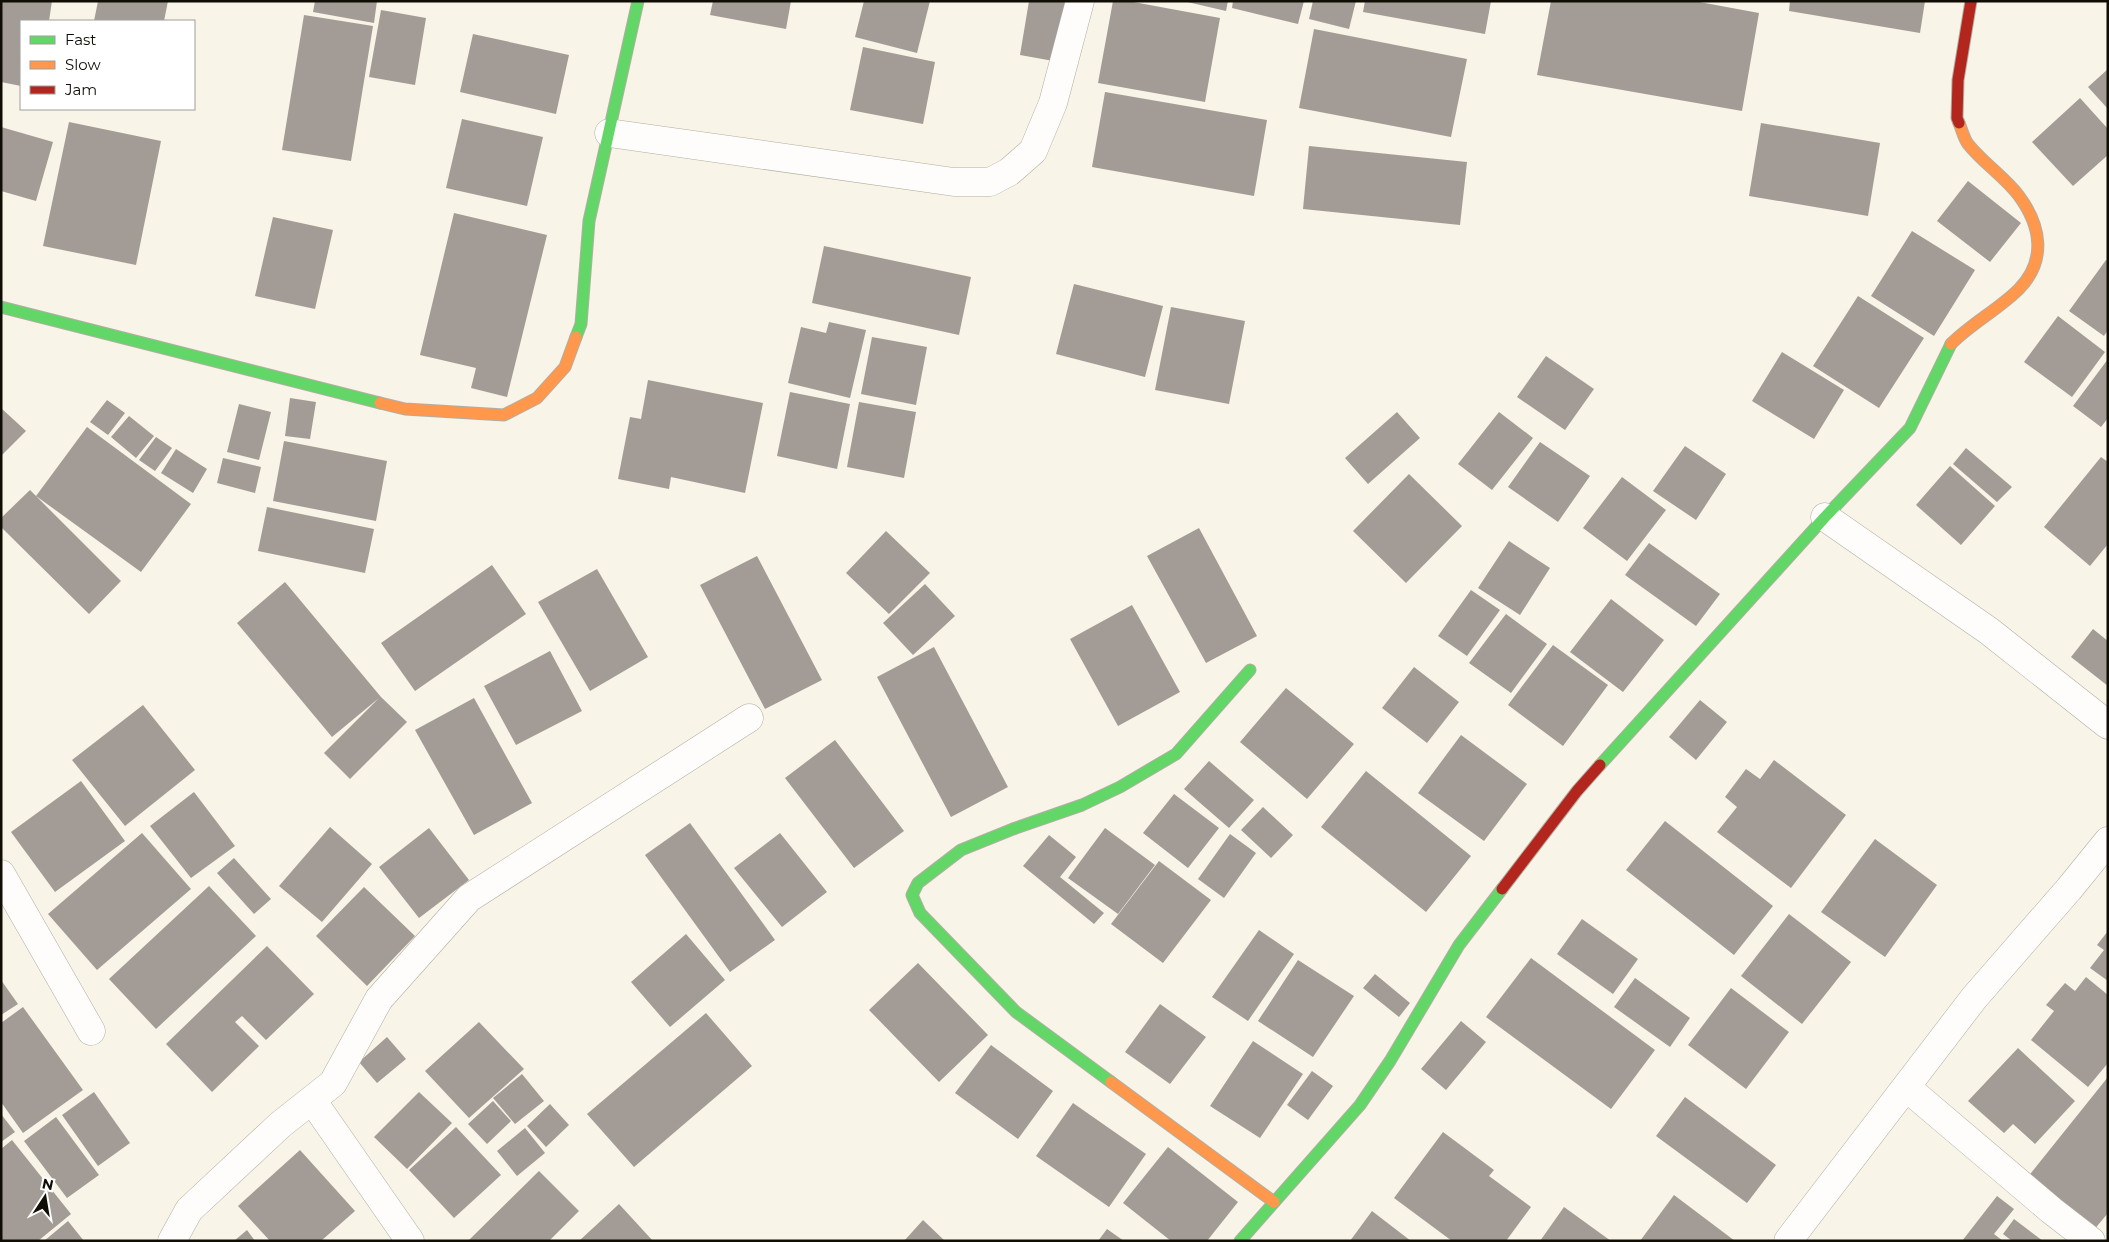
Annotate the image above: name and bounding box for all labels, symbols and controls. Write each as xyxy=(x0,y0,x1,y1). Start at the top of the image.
legend xyxy=(20,20,195,110)
text: Fast xyxy=(65,30,96,49)
text: Slow xyxy=(65,55,101,74)
text: Jam xyxy=(64,80,97,99)
north arrow xyxy=(20,1172,70,1222)
text: N xyxy=(40,1174,55,1194)

